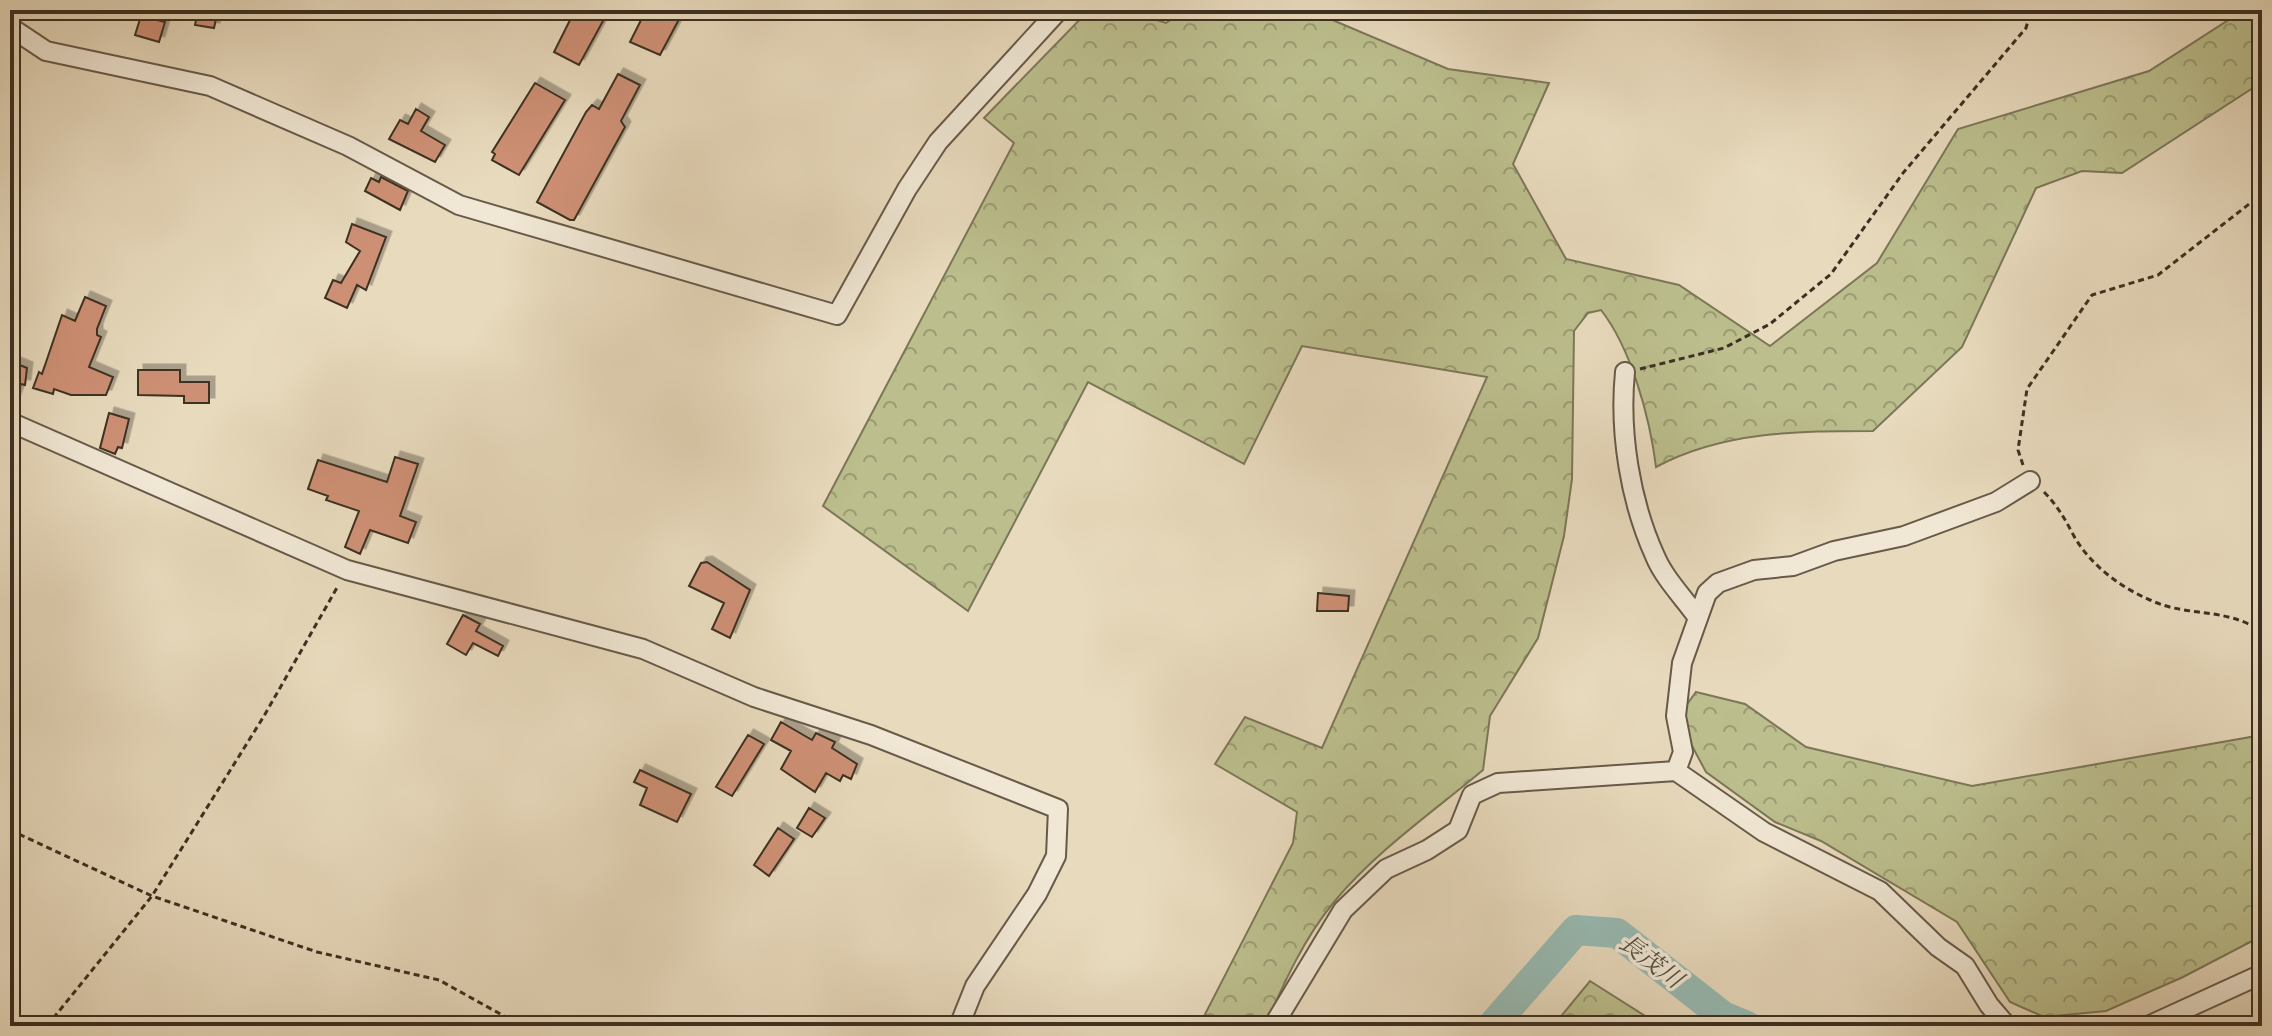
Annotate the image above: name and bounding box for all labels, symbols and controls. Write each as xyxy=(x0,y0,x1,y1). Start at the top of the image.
water label: 長茂川 xyxy=(1614,928,1691,996)

